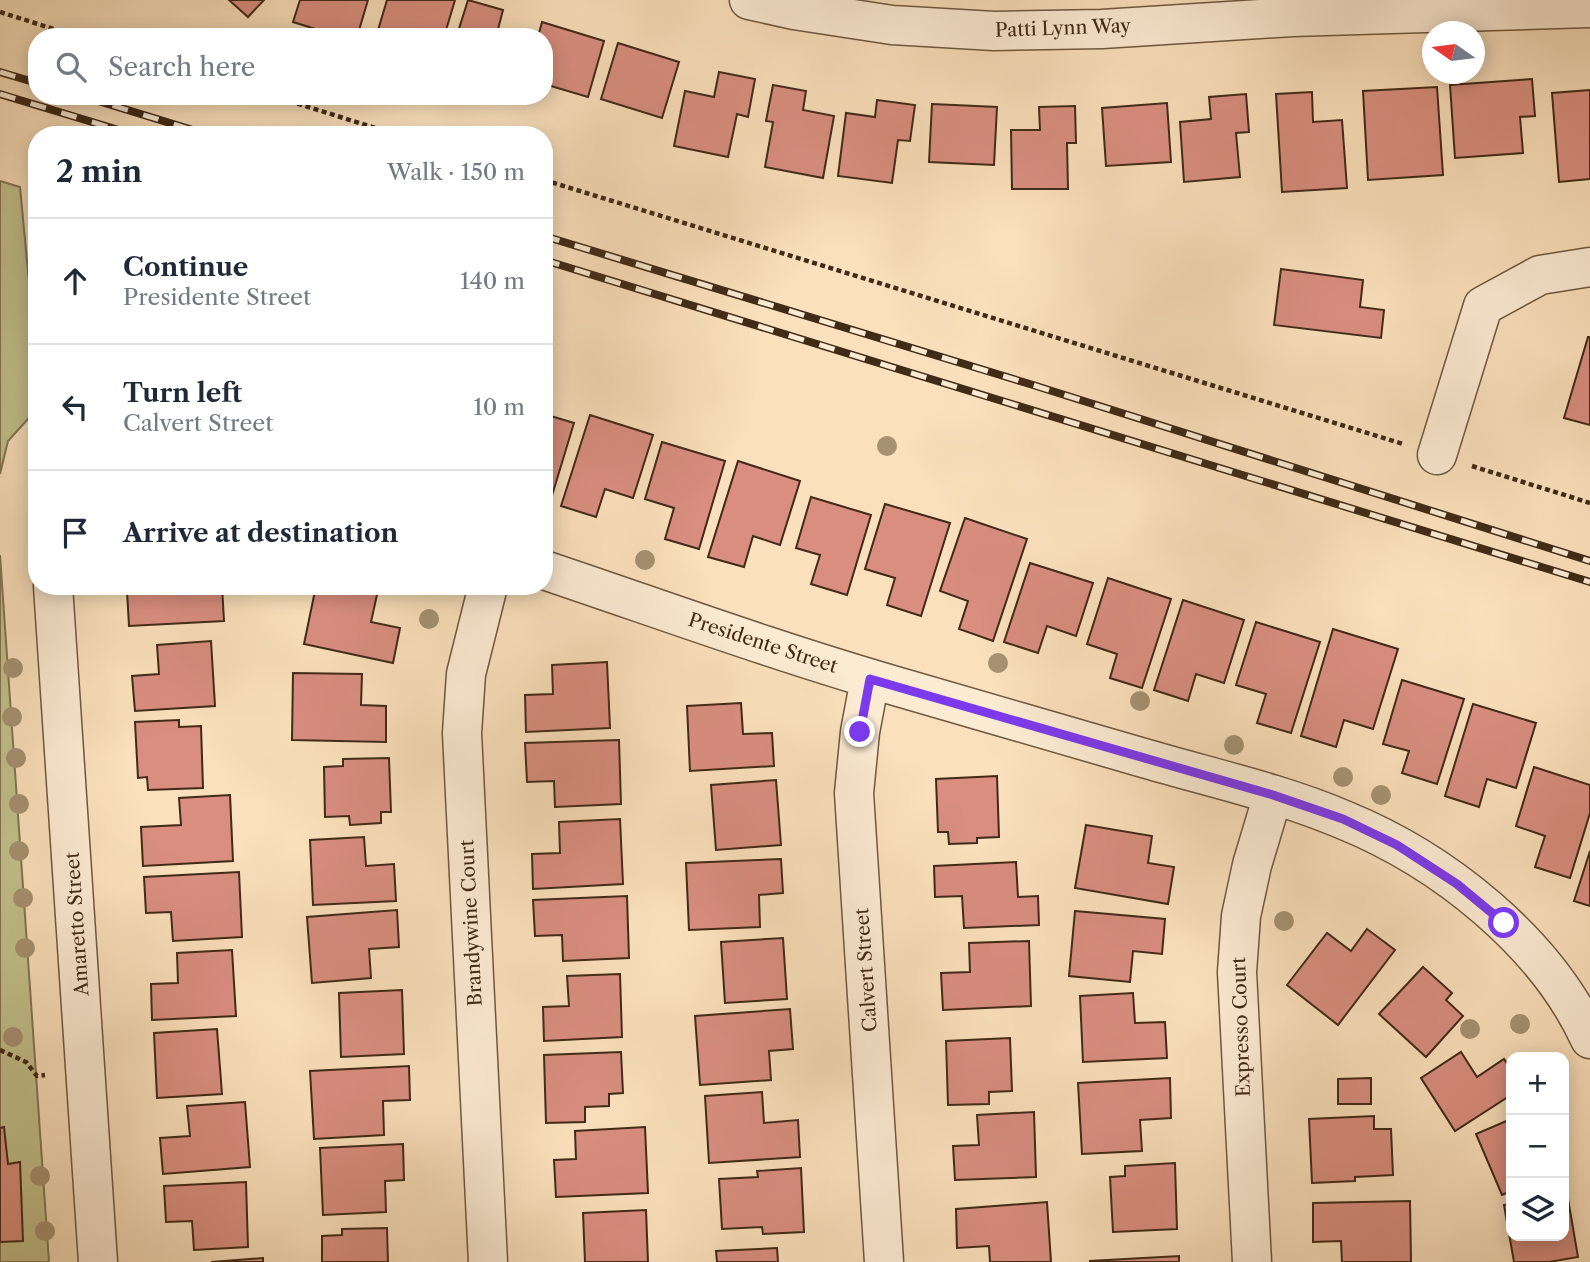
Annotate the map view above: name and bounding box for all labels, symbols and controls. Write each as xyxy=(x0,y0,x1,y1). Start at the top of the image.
street label: Patti Lynn Way xyxy=(995,14,1132,42)
north arrow xyxy=(1422,21,1485,84)
search box xyxy=(28,28,553,105)
icon: search xyxy=(52,48,90,86)
text: Search here xyxy=(108,51,255,83)
text: 2 min xyxy=(56,153,142,190)
text: Walk · 150 m xyxy=(387,158,525,186)
text: Continue xyxy=(123,251,248,283)
icon: ahead xyxy=(56,262,94,300)
text: 140 m xyxy=(460,267,525,295)
text: Presidente Street xyxy=(123,283,311,311)
text: Turn left xyxy=(123,377,242,409)
icon: left xyxy=(56,388,94,426)
text: 10 m xyxy=(473,393,525,421)
text: Calvert Street xyxy=(123,409,273,437)
icon: arrive xyxy=(56,514,94,552)
text: Arrive at destination xyxy=(123,517,398,549)
street label: Presidente Street xyxy=(686,608,841,678)
route end xyxy=(844,716,875,747)
street label: Brandywine Court xyxy=(455,839,487,1007)
street label: Amaretto Street xyxy=(60,851,94,998)
street label: Calvert Street xyxy=(850,907,882,1033)
route start xyxy=(1488,907,1519,938)
street label: Expresso Court xyxy=(1227,956,1255,1097)
map controls xyxy=(1506,1052,1569,1241)
button: + xyxy=(1506,1052,1569,1115)
button: − xyxy=(1506,1115,1569,1178)
button: layers xyxy=(1506,1178,1569,1241)

